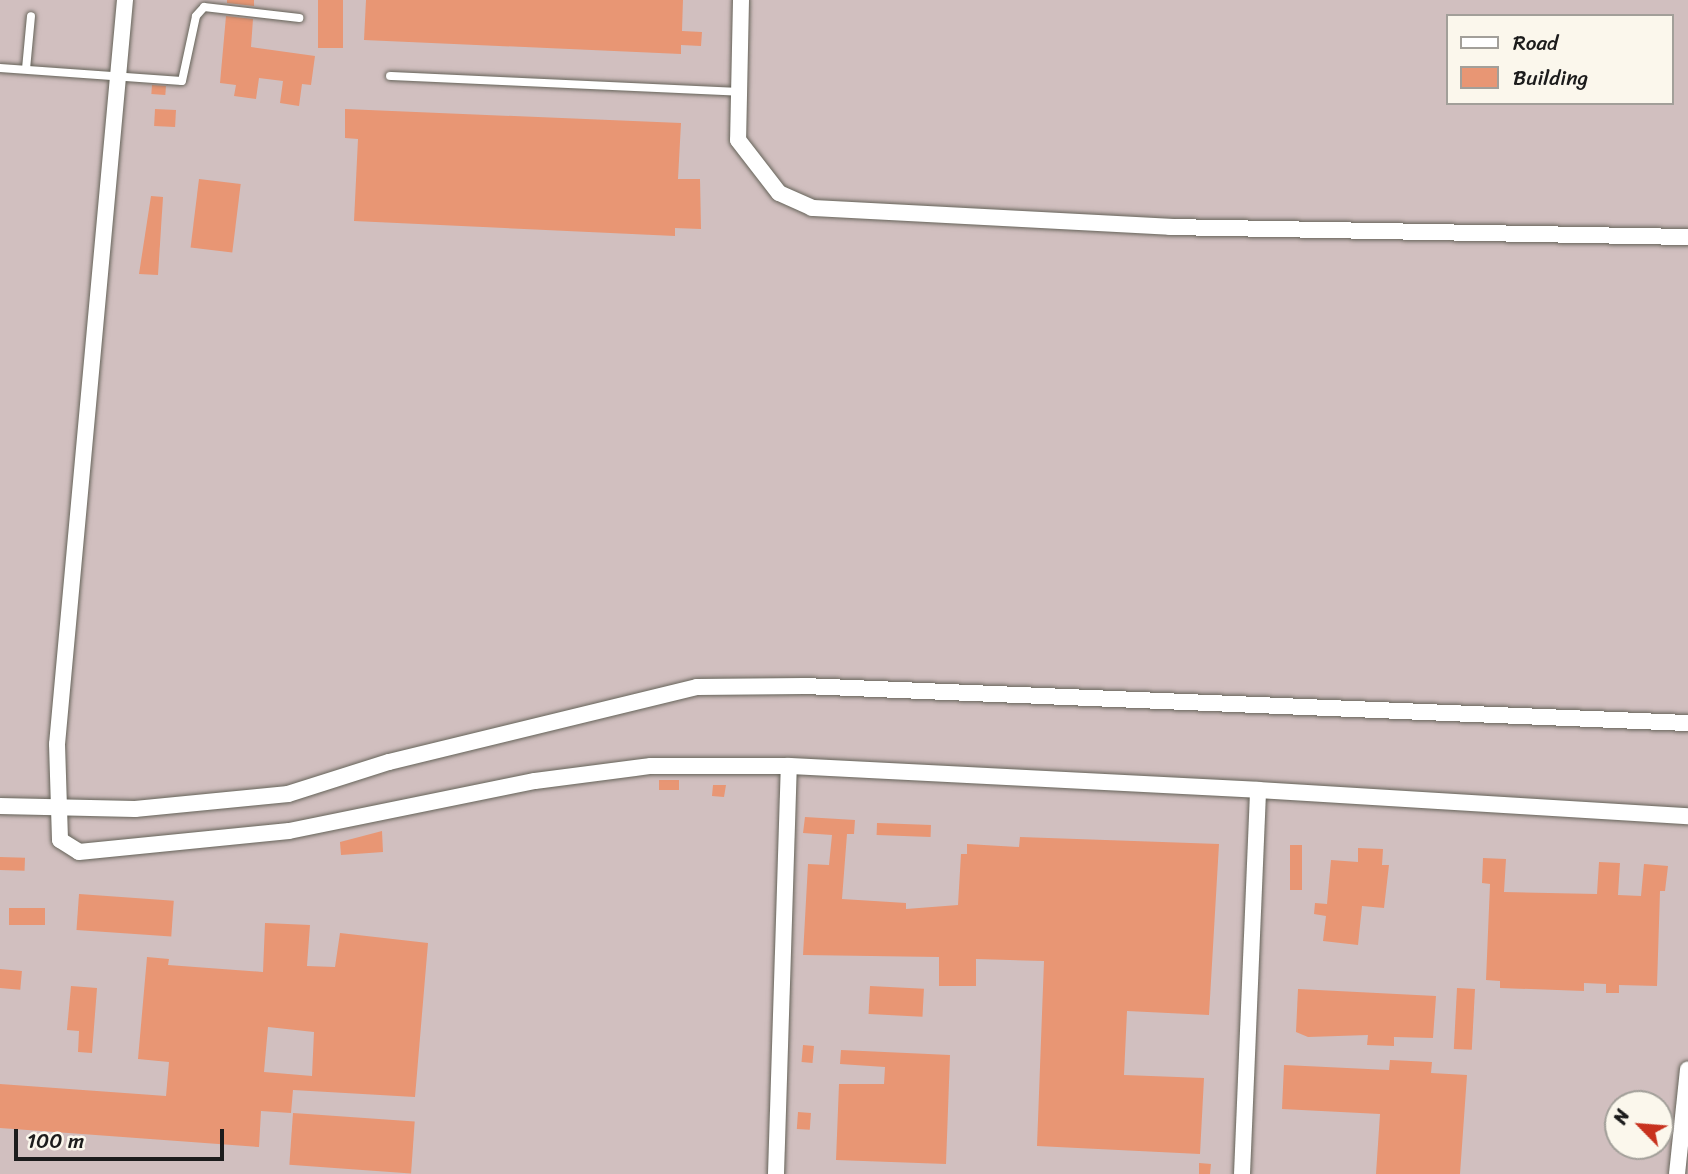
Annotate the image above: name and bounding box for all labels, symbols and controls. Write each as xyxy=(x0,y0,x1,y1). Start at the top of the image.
legend xyxy=(1446,14,1674,105)
text: Road xyxy=(1513,24,1558,62)
text: Building xyxy=(1513,59,1588,97)
north arrow xyxy=(1604,1090,1674,1160)
text: N xyxy=(1604,1104,1639,1130)
scale bar xyxy=(18,1114,228,1158)
text: 100 m xyxy=(27,1122,84,1160)

